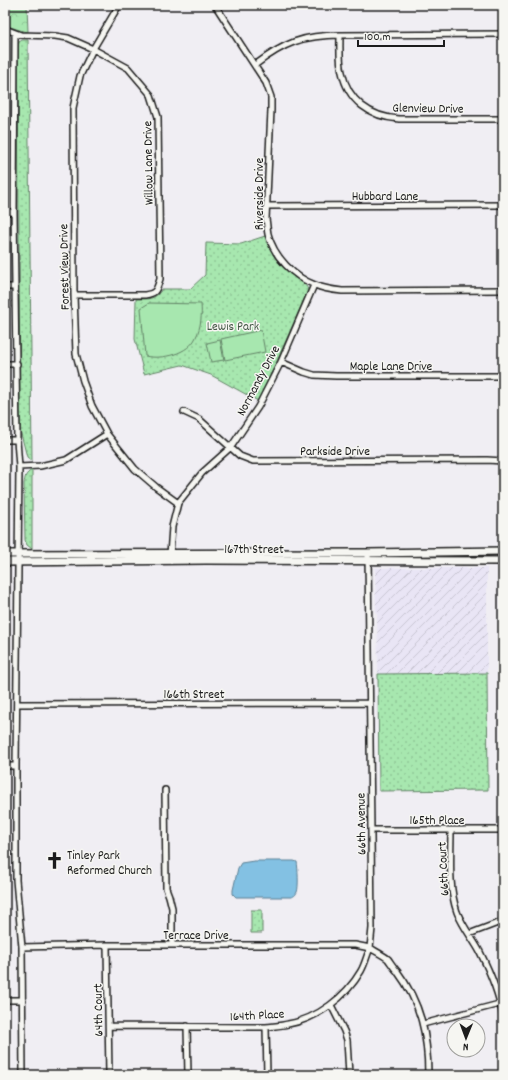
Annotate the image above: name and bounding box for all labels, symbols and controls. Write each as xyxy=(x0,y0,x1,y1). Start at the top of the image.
scale bar xyxy=(358,22,444,48)
text: 100 m xyxy=(364,29,391,46)
street label: Glenview Drive xyxy=(392,99,464,120)
street label: Willow Lane Drive xyxy=(139,120,160,205)
street label: Riverside Drive xyxy=(251,158,270,230)
street label: Hubbard Lane xyxy=(352,188,419,207)
street label: Forest View Drive xyxy=(55,223,76,310)
park label: Lewis Park xyxy=(207,318,259,337)
street label: Normandy Drive xyxy=(233,342,286,420)
street label: Maple Lane Drive xyxy=(350,358,433,377)
street label: Parkside Drive xyxy=(300,443,370,462)
street label: 167th Street xyxy=(224,541,284,560)
street label: 166th Street xyxy=(164,686,225,705)
street label: 66th Avenue xyxy=(352,793,373,855)
street label: 165th Place xyxy=(409,812,465,831)
street label: 66th Court xyxy=(434,841,455,896)
place label: Tinley Park Reformed Church xyxy=(67,847,152,881)
church icon: Tinley Park Reformed Church xyxy=(44,851,64,871)
street label: Terrace Drive xyxy=(163,927,229,946)
street label: 64th Court xyxy=(90,983,109,1037)
street label: 164th Place xyxy=(229,1006,285,1027)
north arrow xyxy=(446,1018,486,1058)
text: N xyxy=(462,1038,469,1054)

